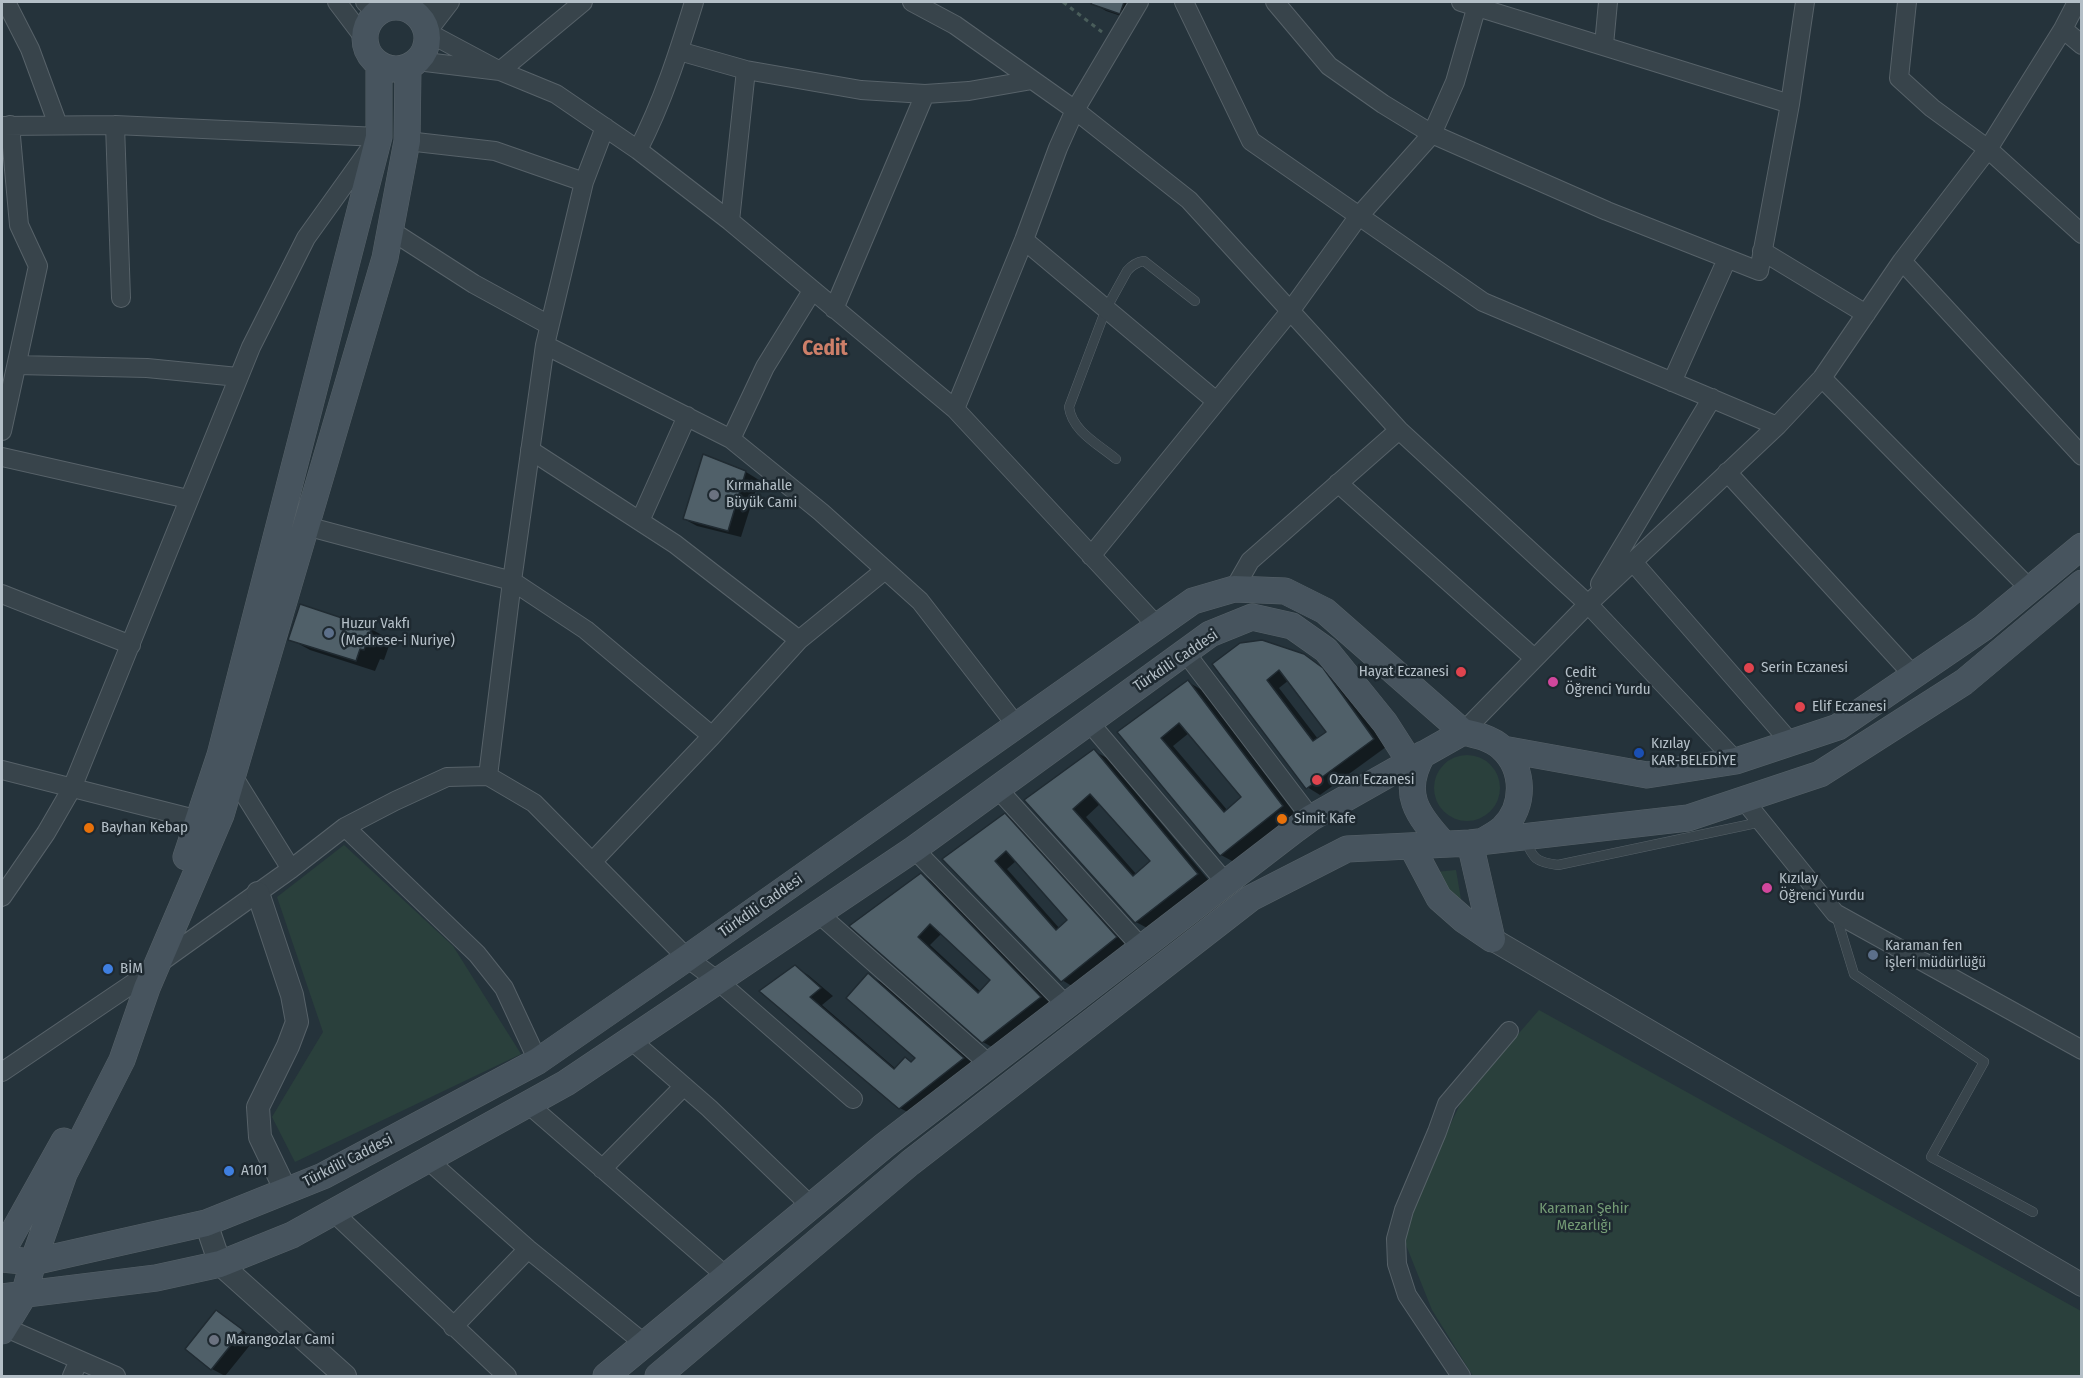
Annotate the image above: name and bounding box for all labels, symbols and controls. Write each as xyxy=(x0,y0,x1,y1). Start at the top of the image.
district label: Cedit xyxy=(802,336,848,362)
place label: Kırmahalle Büyük Cami xyxy=(726,477,797,512)
marker: Kırmahalle Büyük Cami xyxy=(707,488,721,502)
place label: Huzur Vakfı (Medrese-i Nuriye) xyxy=(341,615,455,650)
marker: Huzur Vakfı (Medrese-i Nuriye) xyxy=(322,626,336,640)
street label: Türkdili Caddesi xyxy=(1130,626,1222,696)
place label: Serin Eczanesi xyxy=(1761,659,1848,677)
marker: Serin Eczanesi xyxy=(1742,661,1756,675)
place label: Hayat Eczanesi xyxy=(1359,663,1449,681)
place label: Cedit Öğrenci Yurdu xyxy=(1565,664,1651,699)
marker: Hayat Eczanesi xyxy=(1454,665,1468,679)
marker: Cedit Öğrenci Yurdu xyxy=(1546,675,1560,689)
place label: Elif Eczanesi xyxy=(1812,698,1887,716)
marker: Elif Eczanesi xyxy=(1793,700,1807,714)
place label: Kızılay KAR-BELEDİYE xyxy=(1651,735,1736,770)
marker: Kızılay KAR-BELEDİYE xyxy=(1632,746,1646,760)
place label: Ozan Eczanesi xyxy=(1329,771,1415,789)
marker: Ozan Eczanesi xyxy=(1310,773,1324,787)
place label: Simit Kafe xyxy=(1294,810,1356,828)
marker: Simit Kafe xyxy=(1275,812,1289,826)
place label: Bayhan Kebap xyxy=(101,819,188,837)
marker: Bayhan Kebap xyxy=(82,821,96,835)
place label: Kızılay Öğrenci Yurdu xyxy=(1779,870,1865,905)
street label: Türkdili Caddesi xyxy=(716,871,806,941)
marker: Kızılay Öğrenci Yurdu xyxy=(1760,881,1774,895)
place label: Karaman fen işleri müdürlüğü xyxy=(1885,937,1986,972)
marker: Karaman fen işleri müdürlüğü xyxy=(1866,948,1880,962)
place label: BİM xyxy=(120,960,143,978)
marker: BİM xyxy=(101,962,115,976)
street label: Türkdili Caddesi xyxy=(300,1131,396,1191)
place label: A101 xyxy=(241,1162,267,1180)
marker: A101 xyxy=(222,1164,236,1178)
park label: Karaman Şehir Mezarlığı xyxy=(1539,1200,1629,1235)
place label: Marangozlar Cami xyxy=(226,1331,335,1349)
marker: Marangozlar Cami xyxy=(207,1333,221,1347)

